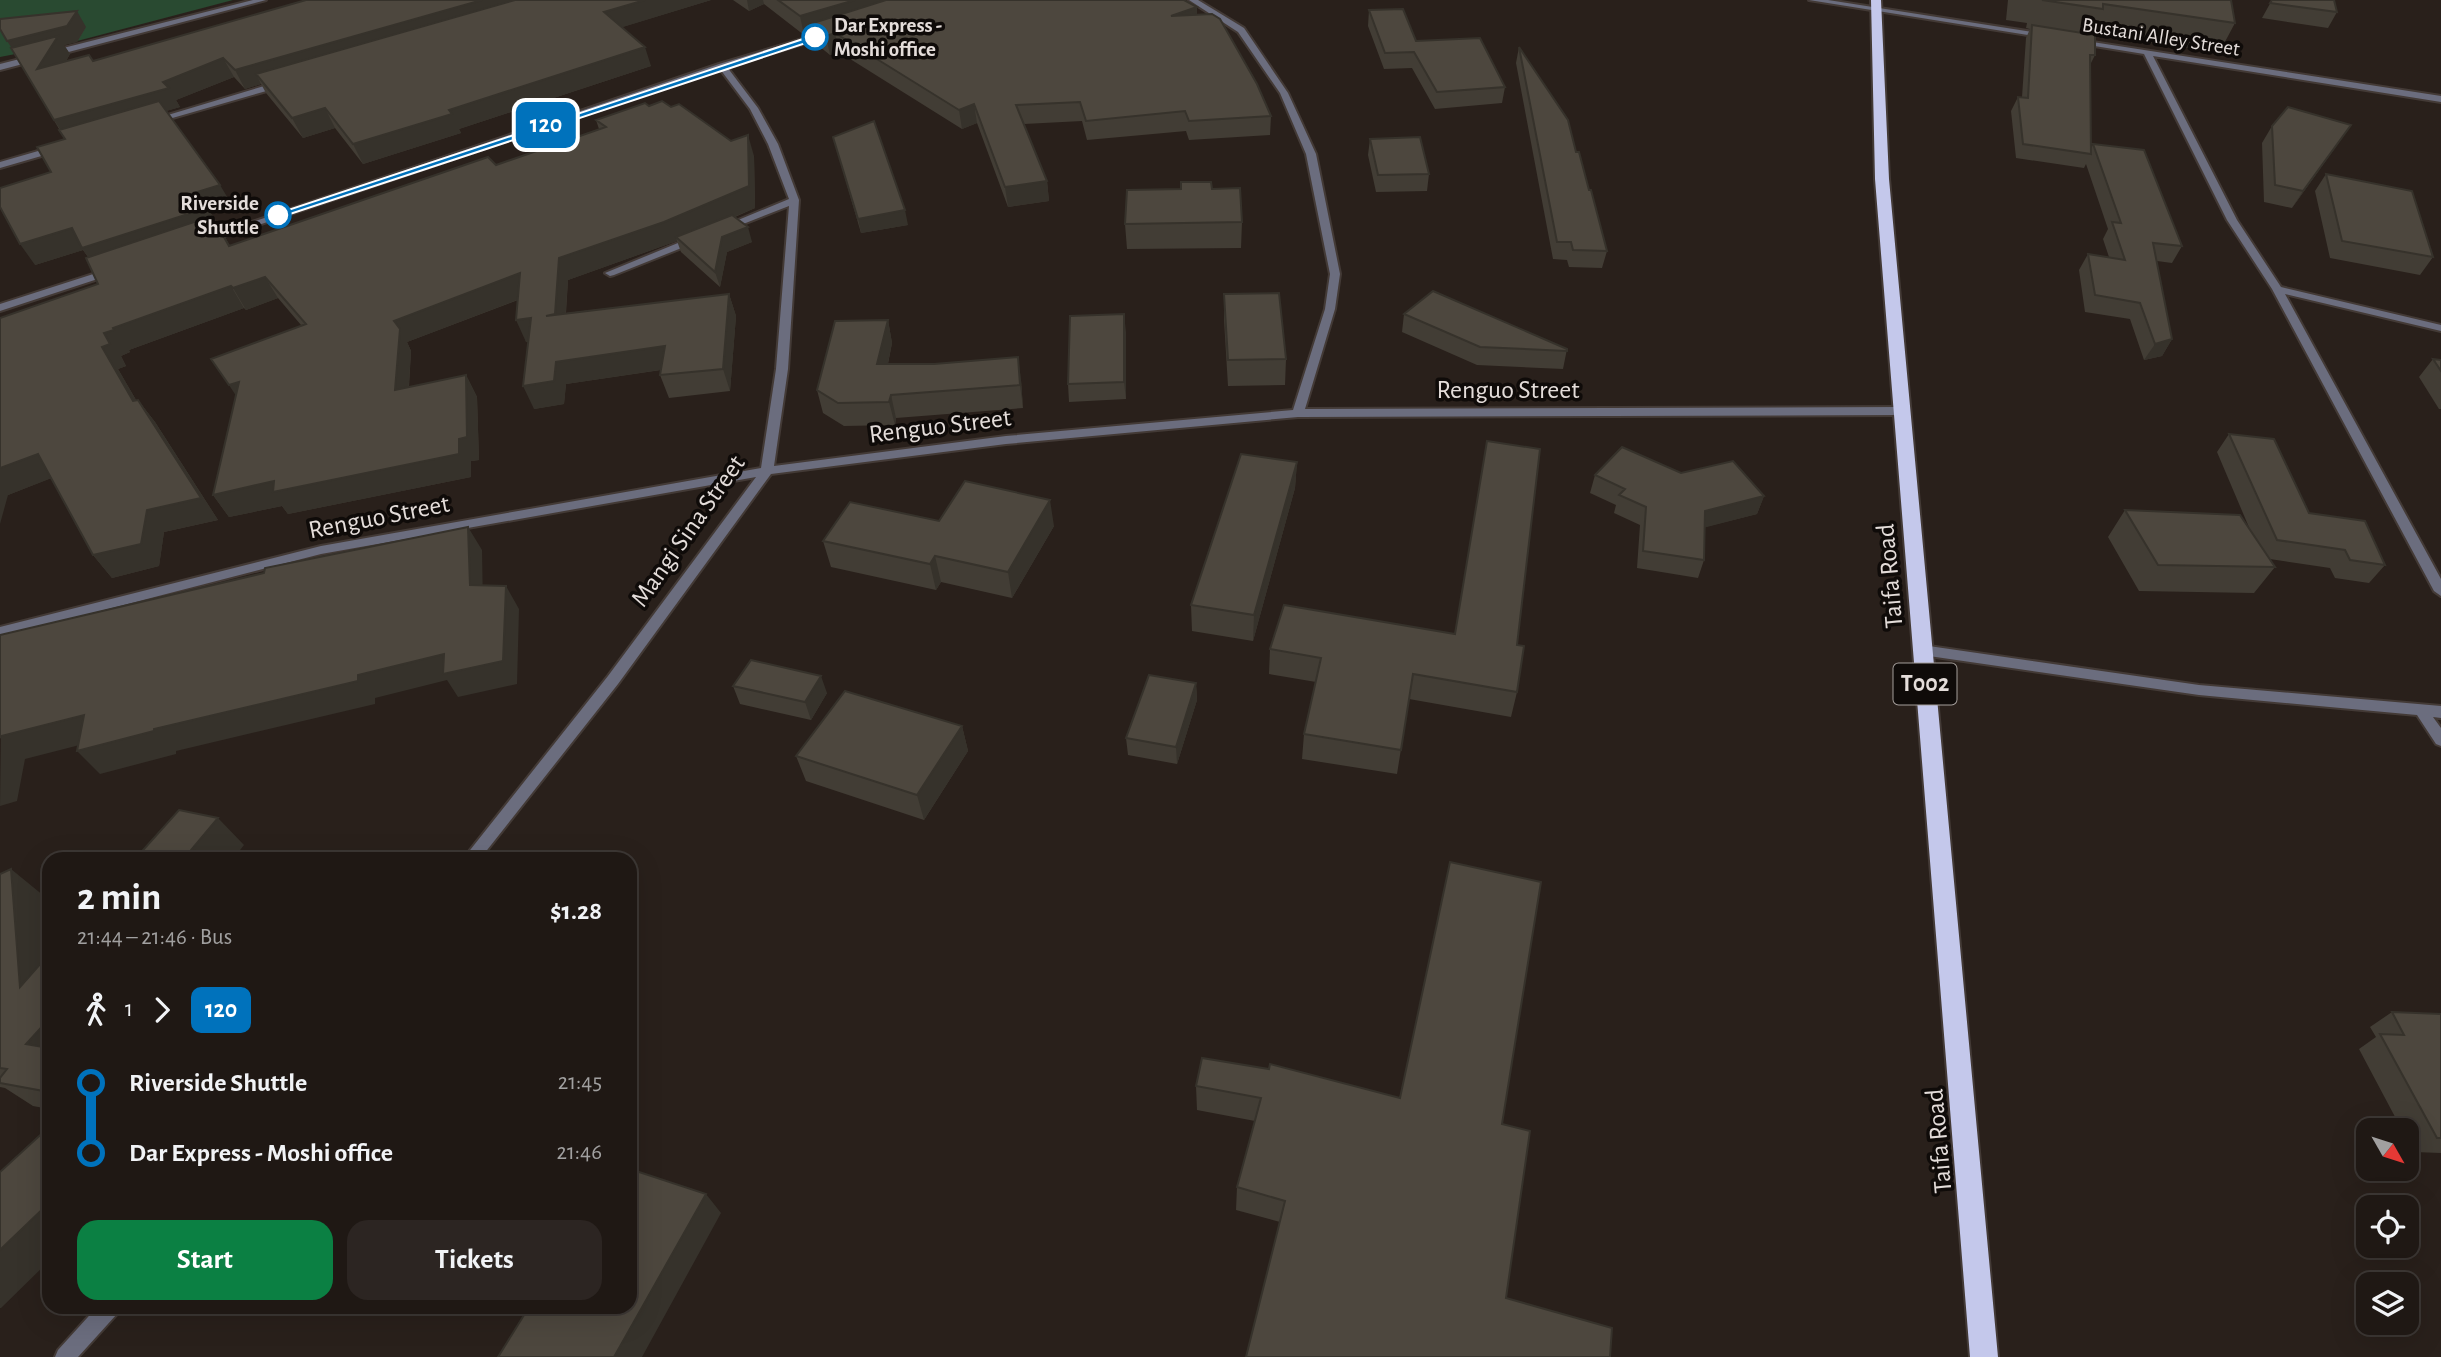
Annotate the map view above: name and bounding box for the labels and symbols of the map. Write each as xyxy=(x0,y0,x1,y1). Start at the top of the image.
street label: Bustani Alley Street xyxy=(2081,14,2242,60)
place label: Dar Express - Moshi office xyxy=(834,15,942,60)
marker: Dar Express - Moshi office xyxy=(802,24,828,50)
line badge: 120 xyxy=(506,102,586,148)
place label: Riverside Shuttle xyxy=(180,193,259,238)
marker: Riverside Shuttle xyxy=(265,202,291,228)
street label: Renguo Street xyxy=(1436,377,1580,403)
street label: Renguo Street xyxy=(867,404,1013,448)
street label: Mangi Sina Street xyxy=(626,451,750,611)
street label: Renguo Street xyxy=(306,491,452,543)
street label: Taifa Road xyxy=(1872,523,1908,629)
road number: T002 xyxy=(1894,664,1956,704)
street label: Taifa Road xyxy=(1921,1088,1957,1194)
north arrow xyxy=(2356,1118,2418,1181)

